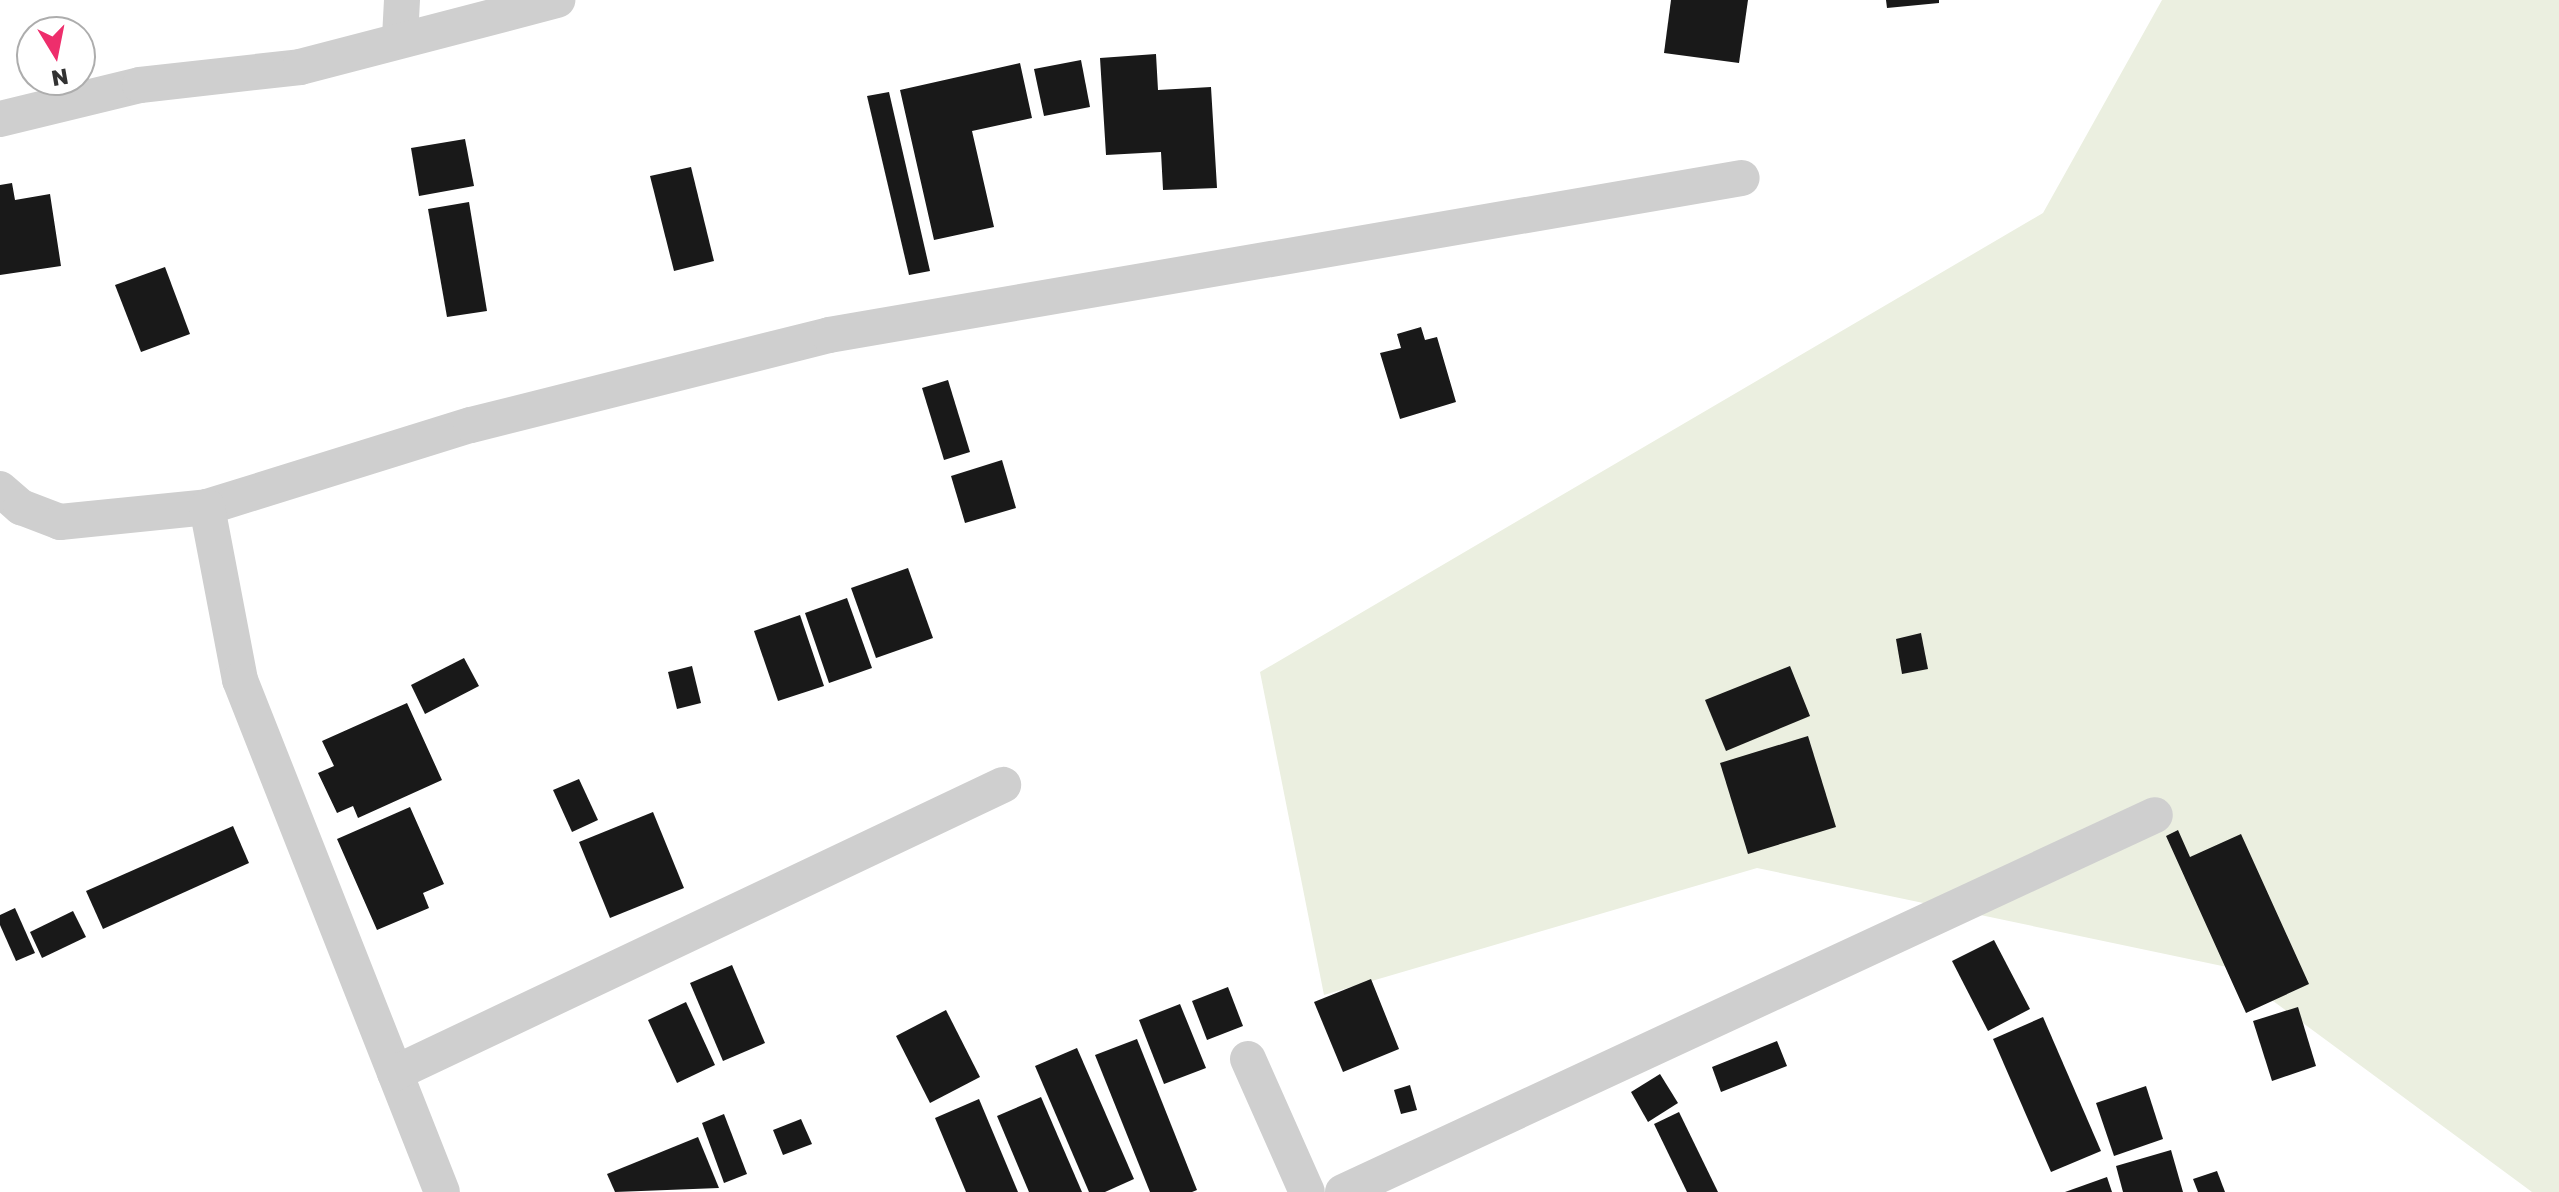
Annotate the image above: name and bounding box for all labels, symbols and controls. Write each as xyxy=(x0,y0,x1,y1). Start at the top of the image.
north arrow xyxy=(16,16,96,96)
text: N xyxy=(49,63,70,93)

